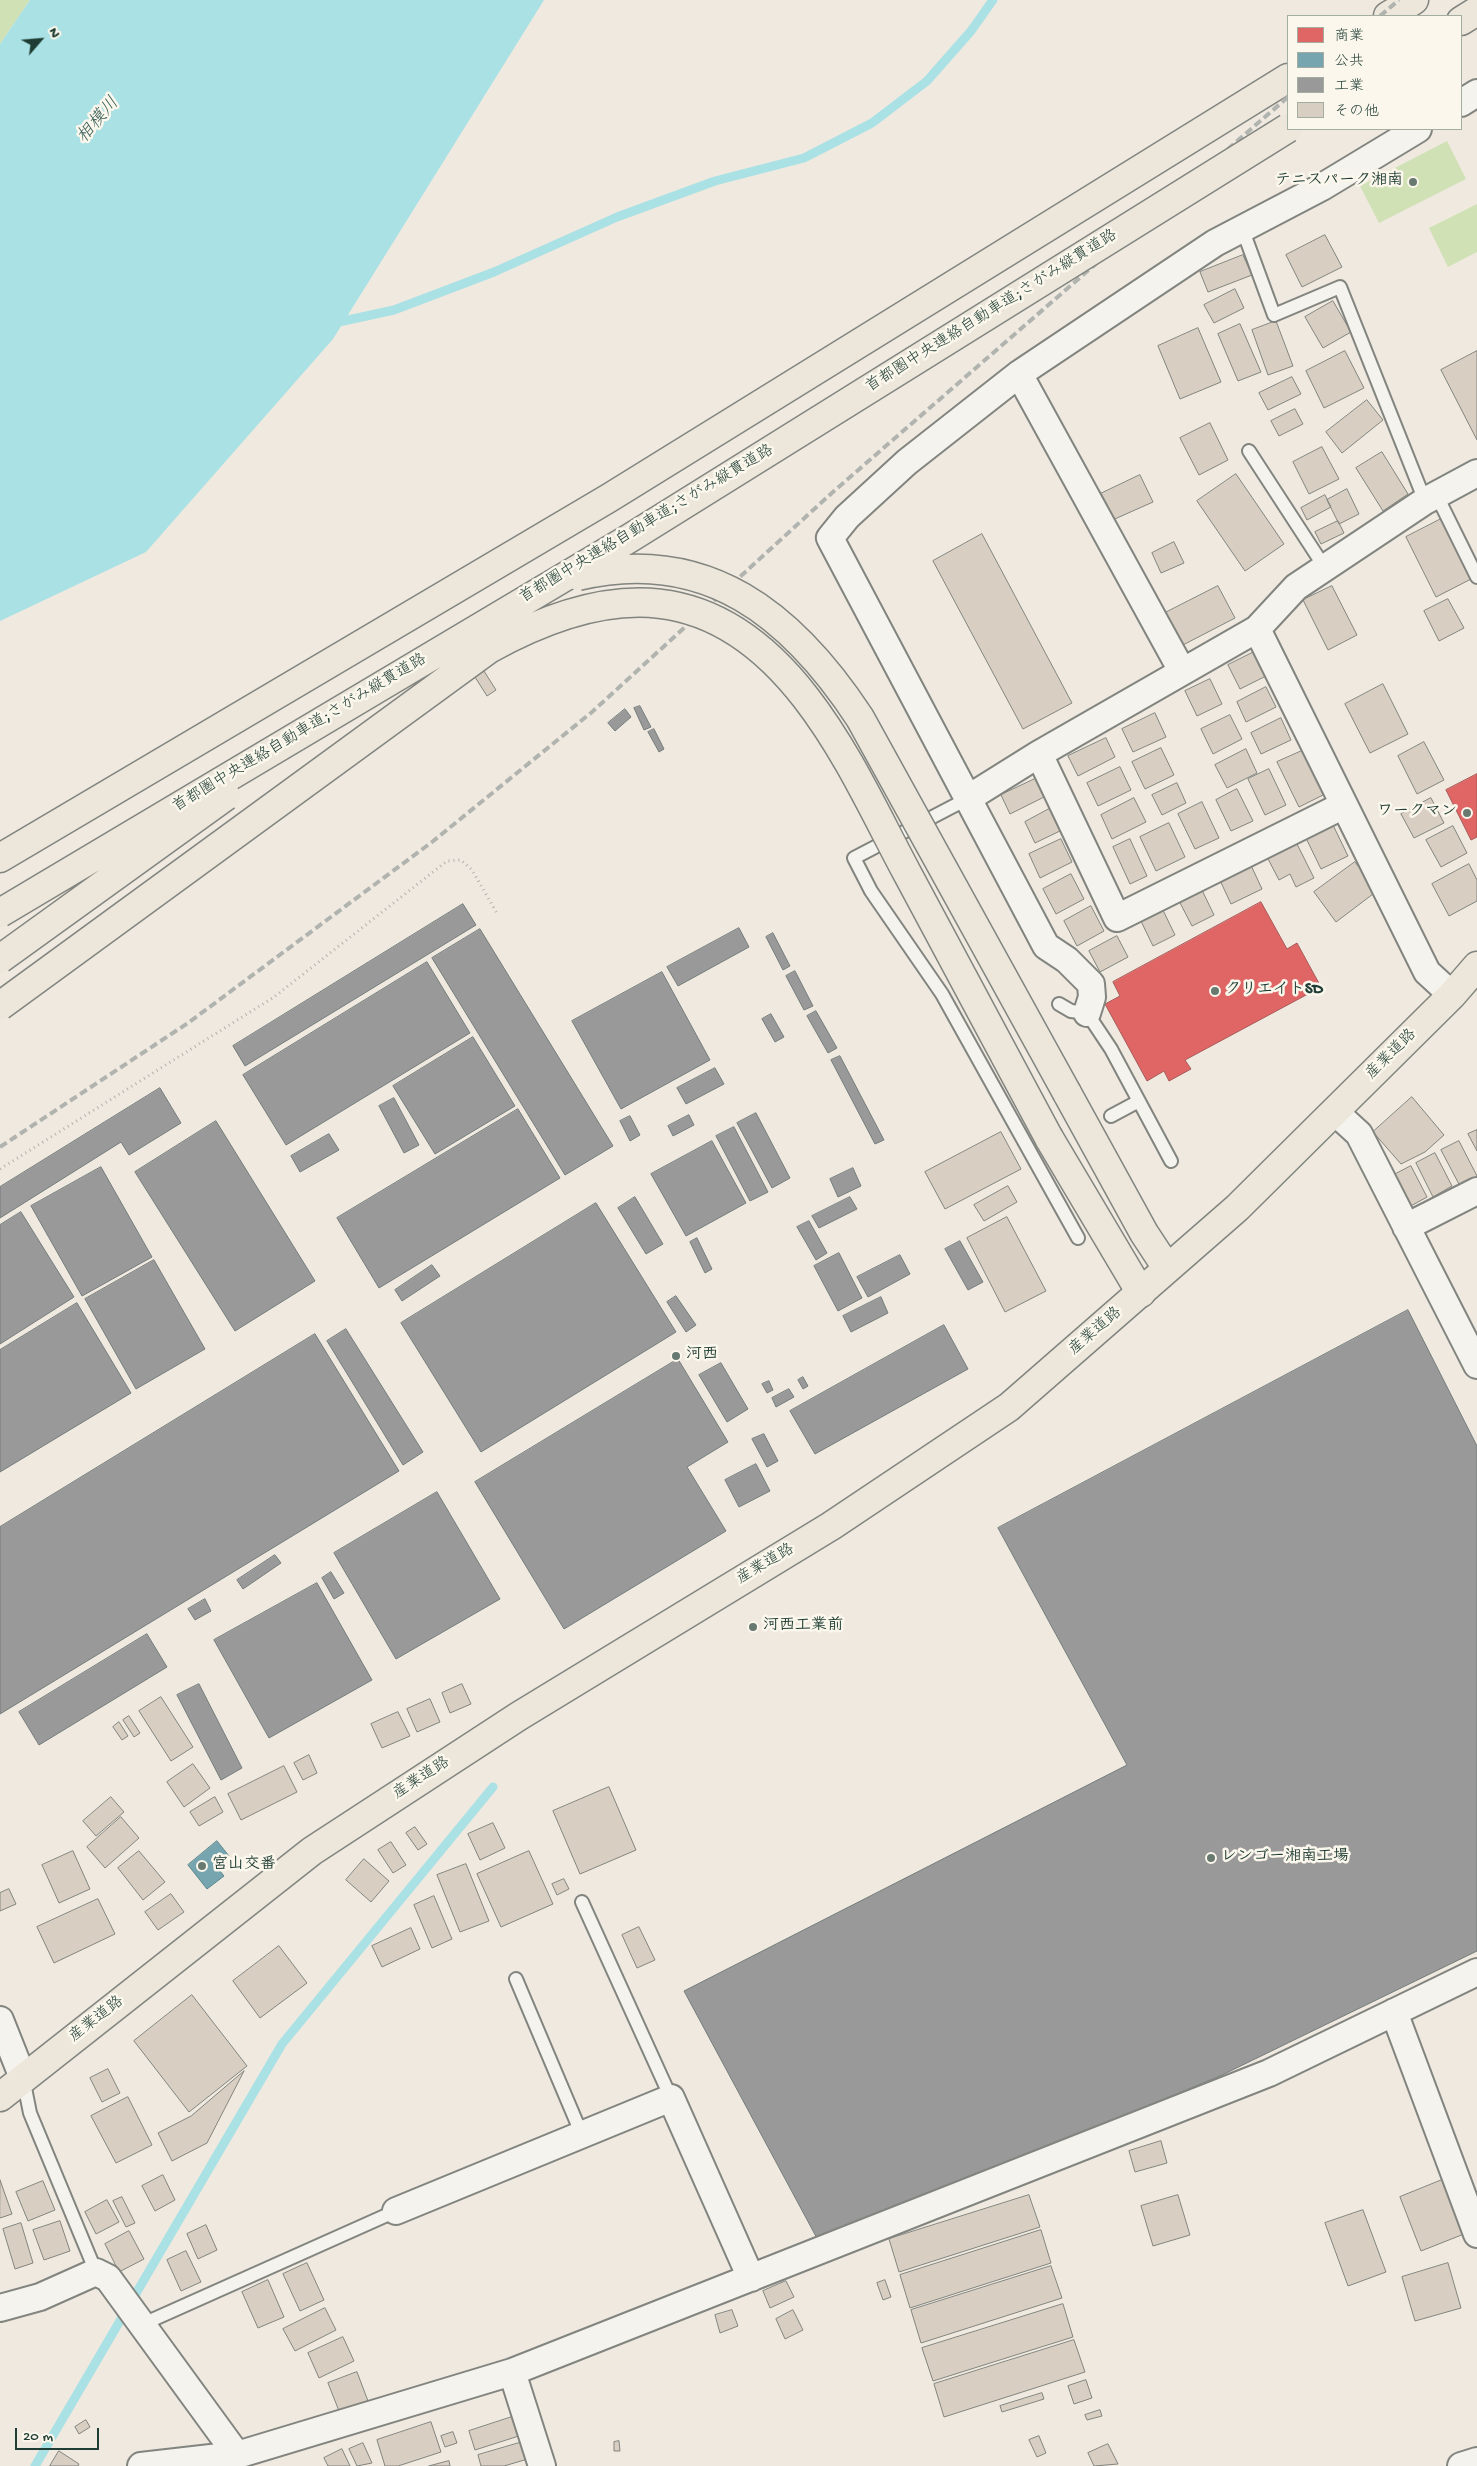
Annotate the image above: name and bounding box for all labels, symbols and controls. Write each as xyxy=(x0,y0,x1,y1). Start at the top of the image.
north arrow xyxy=(15,15,65,65)
legend xyxy=(1287,15,1462,130)
text: N xyxy=(44,25,63,41)
text: 商業 xyxy=(1334,28,1364,46)
text: 公共 xyxy=(1334,53,1364,71)
text: 工業 xyxy=(1334,78,1364,96)
water label: 相模川 xyxy=(73,94,125,148)
text: その他 xyxy=(1334,103,1379,121)
place label: テニスパーク湘南 xyxy=(1275,172,1403,192)
marker: テニスパーク湘南 xyxy=(1407,176,1419,188)
street label: 首都圏中央連絡自動車道;さがみ縦貫道路 xyxy=(863,226,1121,398)
street label: 首都圏中央連絡自動車道;さがみ縦貫道路 xyxy=(516,441,778,609)
street label: 首都圏中央連絡自動車道;さがみ縦貫道路 xyxy=(169,650,431,818)
place label: ワークマン xyxy=(1377,803,1457,823)
marker: ワークマン xyxy=(1461,807,1473,819)
place label: クリエイトSD xyxy=(1225,981,1323,1001)
marker: クリエイトSD xyxy=(1209,985,1221,997)
street label: 産業道路 xyxy=(1363,1026,1421,1084)
street label: 産業道路 xyxy=(1066,1304,1126,1360)
place label: 河西 xyxy=(686,1346,718,1366)
marker: 河西 xyxy=(670,1350,682,1362)
street label: 産業道路 xyxy=(734,1540,798,1590)
place label: 河西工業前 xyxy=(763,1617,843,1637)
marker: 河西工業前 xyxy=(747,1621,759,1633)
street label: 産業道路 xyxy=(390,1754,454,1804)
place label: レンゴー湘南工場 xyxy=(1221,1848,1349,1868)
marker: レンゴー湘南工場 xyxy=(1205,1852,1217,1864)
place label: 宮山交番 xyxy=(212,1856,276,1876)
marker: 宮山交番 xyxy=(196,1860,208,1872)
street label: 産業道路 xyxy=(66,1993,128,2047)
scale bar xyxy=(18,2418,101,2450)
text: 20 m xyxy=(23,2428,53,2446)

